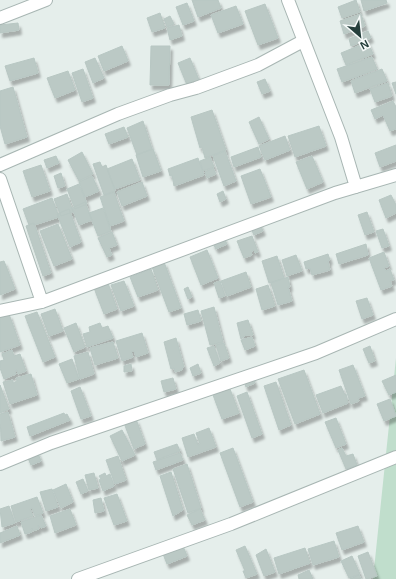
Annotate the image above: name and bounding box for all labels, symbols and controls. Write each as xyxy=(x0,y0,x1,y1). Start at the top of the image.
north arrow xyxy=(340,16,380,56)
text: N xyxy=(358,38,371,52)

